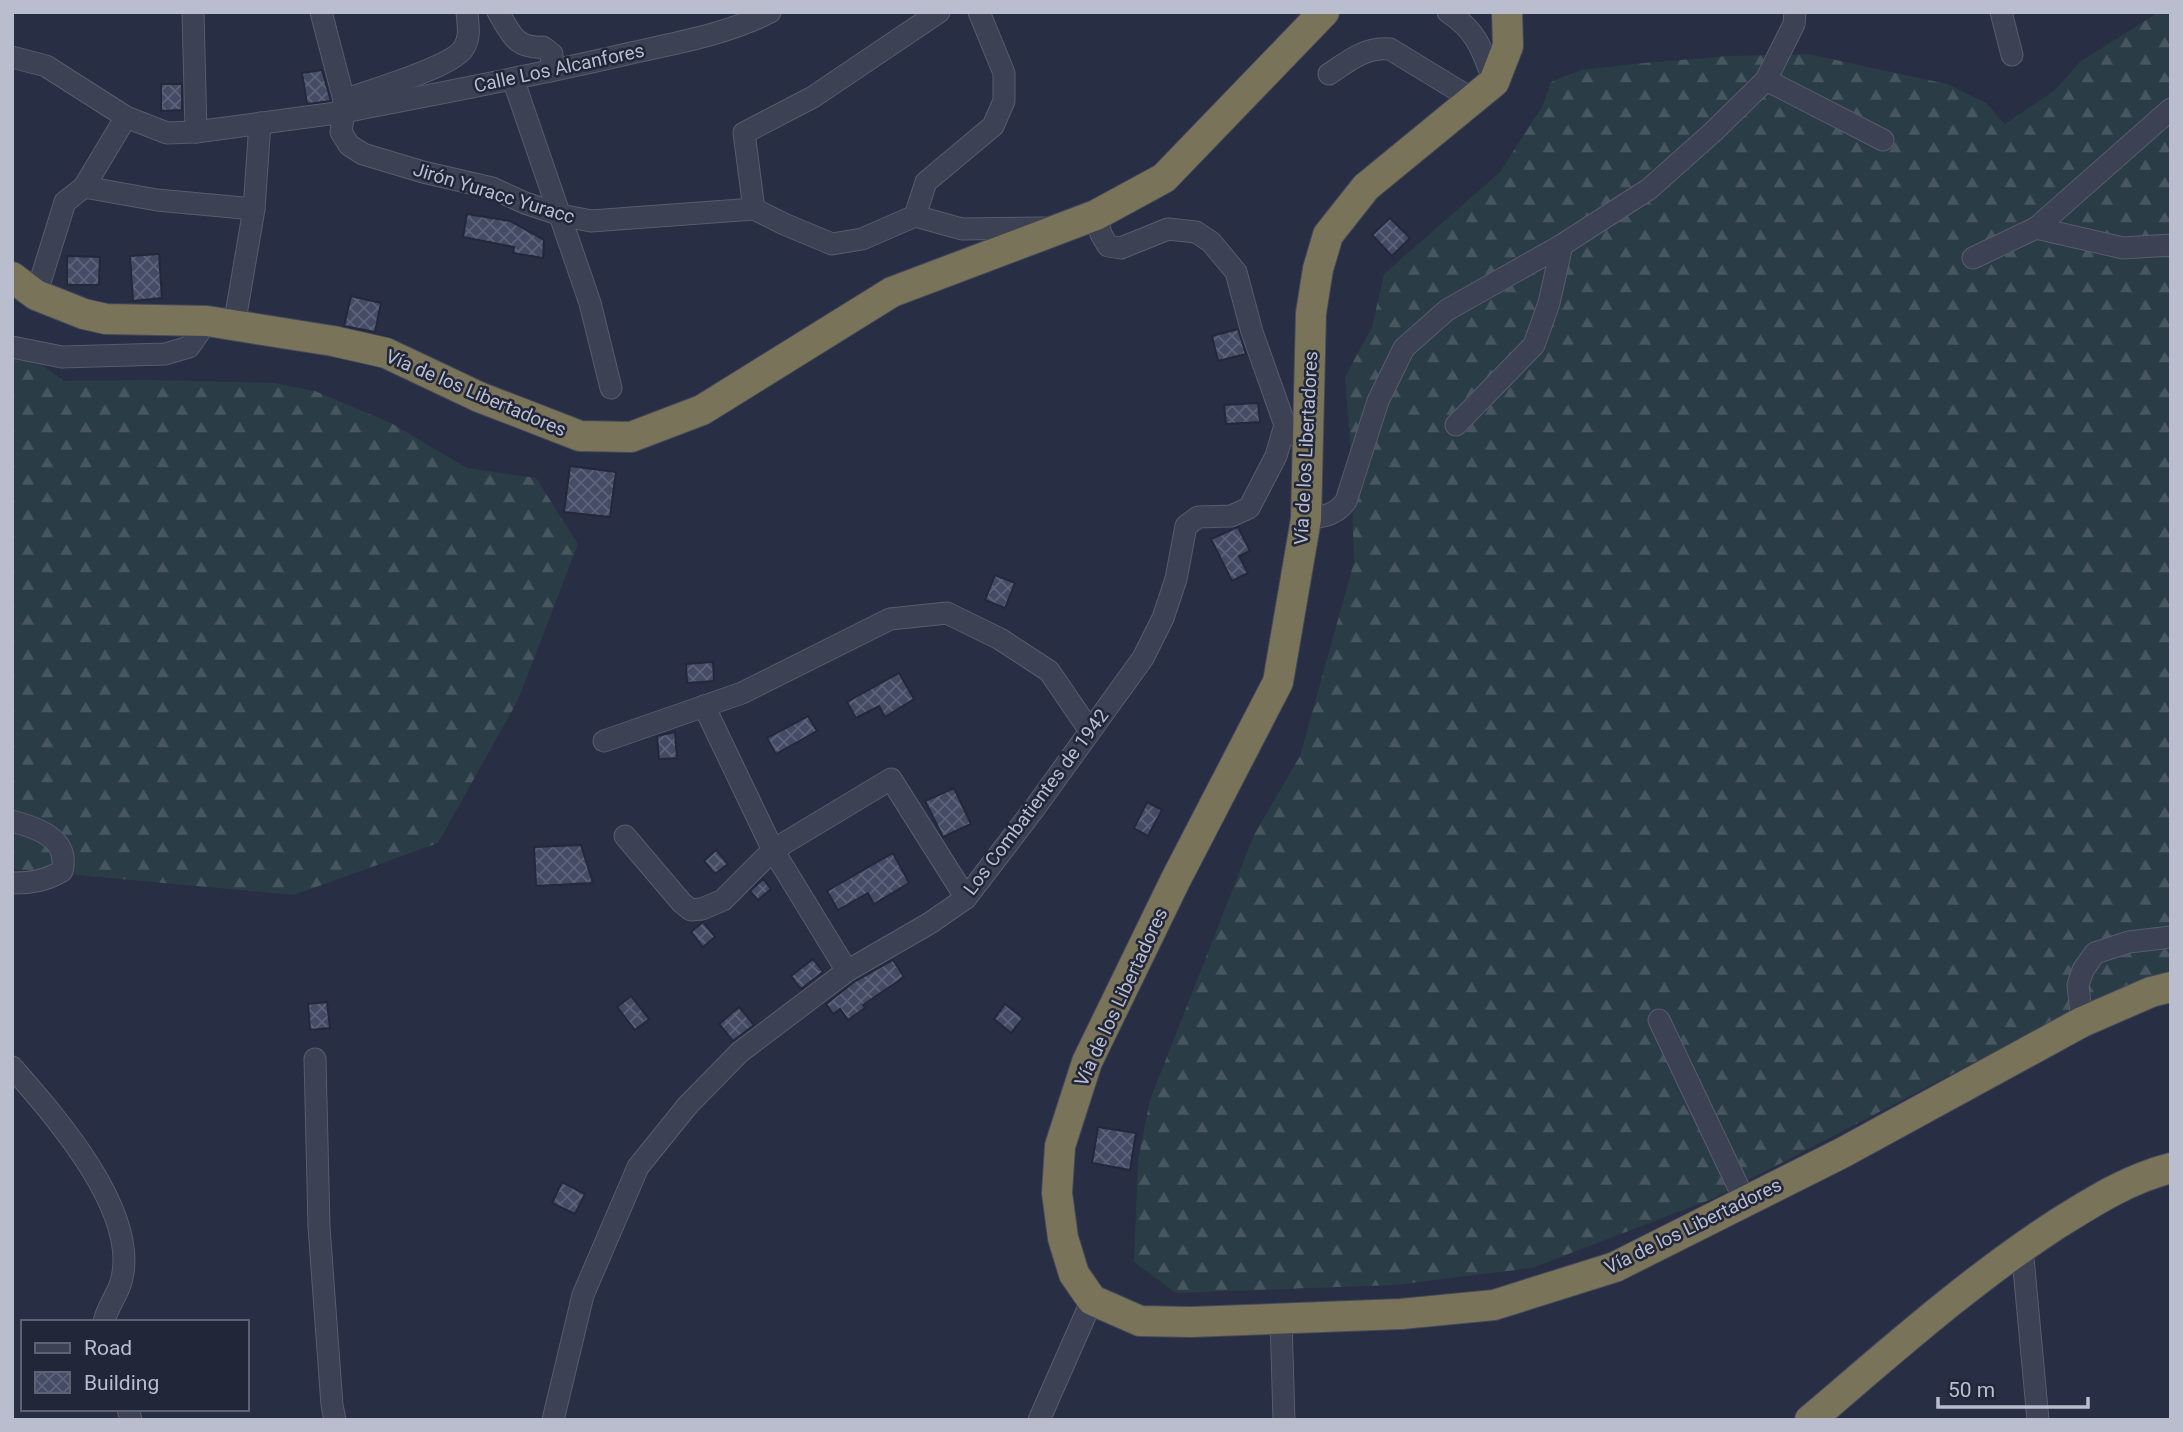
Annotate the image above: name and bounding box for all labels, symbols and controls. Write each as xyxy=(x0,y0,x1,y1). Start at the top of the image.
street label: Calle Los Alcanfores xyxy=(472,39,646,97)
street label: Jirón Yuracc Yuracc xyxy=(410,157,578,229)
street label: Vía de los Libertadores xyxy=(382,344,570,442)
street label: Vía de los Libertadores xyxy=(1289,350,1323,546)
street label: Los Combatientes de 1942 xyxy=(959,704,1113,900)
street label: Vía de los Libertadores xyxy=(1070,904,1172,1090)
street label: Vía de los Libertadores xyxy=(1601,1173,1785,1279)
legend xyxy=(21,1320,248,1411)
text: Road xyxy=(84,1336,132,1360)
scale bar xyxy=(1938,1366,2088,1410)
text: Building xyxy=(84,1371,159,1395)
text: 50 m xyxy=(1948,1378,1995,1402)

